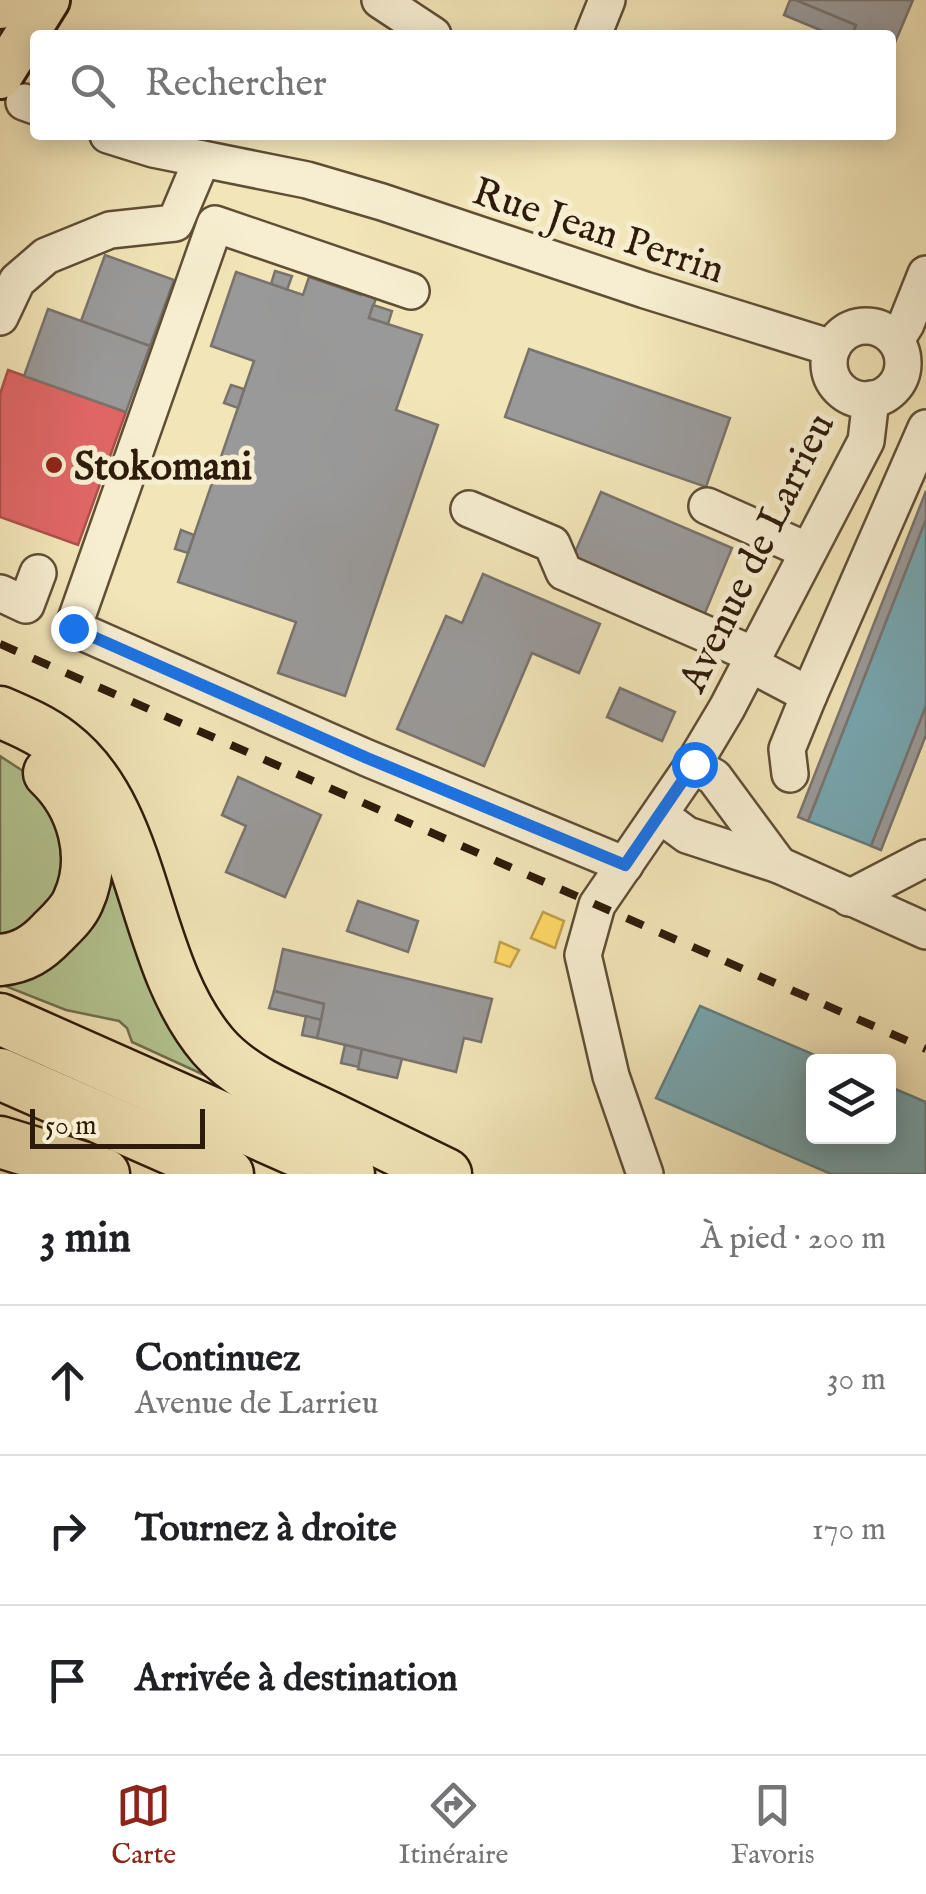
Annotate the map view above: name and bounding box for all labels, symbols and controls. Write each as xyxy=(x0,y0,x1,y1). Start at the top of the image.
search box xyxy=(30,30,896,140)
icon: search xyxy=(65,58,120,113)
text: Rechercher xyxy=(145,61,327,109)
street label: Rue Jean Perrin xyxy=(466,168,730,297)
street label: Avenue de Larrieu xyxy=(668,406,848,702)
place label: Stokomani xyxy=(74,443,253,494)
marker: Stokomani xyxy=(43,454,65,476)
route end xyxy=(51,606,97,652)
route start xyxy=(672,742,718,788)
map controls xyxy=(806,1054,896,1144)
button: layers xyxy=(806,1054,896,1144)
scale bar xyxy=(30,1104,205,1148)
text: 50 m xyxy=(45,1109,97,1144)
text: 3 min xyxy=(40,1213,131,1266)
text: À pied · 200 m xyxy=(701,1219,886,1260)
text: Continuez xyxy=(135,1336,301,1384)
icon: ahead xyxy=(40,1353,95,1408)
text: 30 m xyxy=(827,1360,886,1401)
text: Avenue de Larrieu xyxy=(135,1384,378,1425)
icon: right xyxy=(40,1503,95,1558)
text: Tournez à droite xyxy=(135,1506,397,1554)
text: 170 m xyxy=(812,1510,886,1551)
icon: arrive xyxy=(40,1653,95,1708)
text: Arrivée à destination xyxy=(135,1656,458,1704)
tab: Carte xyxy=(111,1778,176,1873)
tab: Itinéraire xyxy=(399,1778,508,1873)
tab: Favoris xyxy=(731,1778,815,1873)

